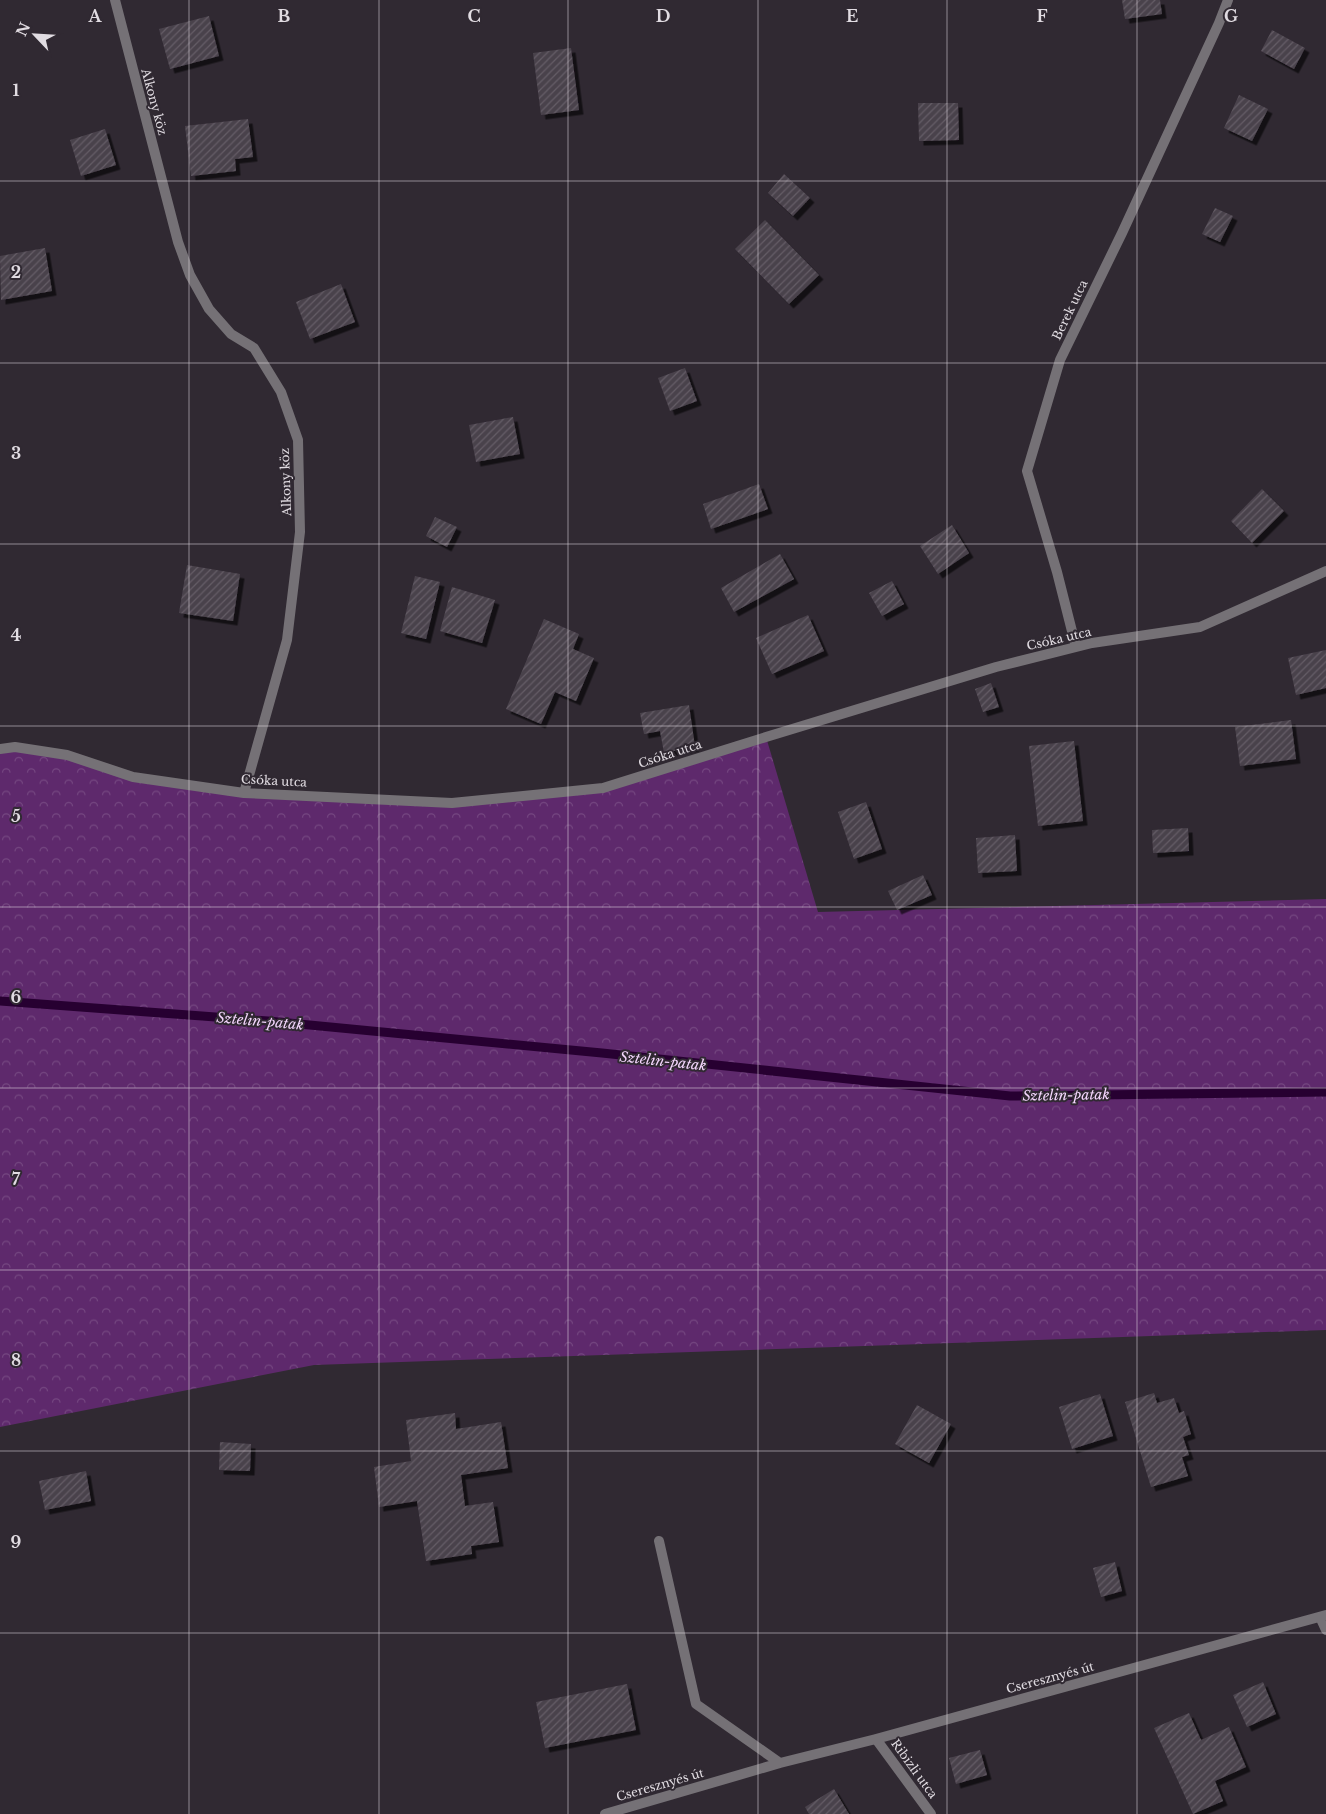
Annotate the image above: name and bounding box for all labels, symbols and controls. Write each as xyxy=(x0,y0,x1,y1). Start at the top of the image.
text: A xyxy=(88,6,103,26)
text: B xyxy=(278,6,291,26)
text: C xyxy=(467,6,481,26)
text: D xyxy=(656,6,670,26)
text: E xyxy=(846,6,858,26)
text: F xyxy=(1036,6,1048,26)
text: G xyxy=(1224,6,1238,26)
north arrow xyxy=(10,10,60,60)
text: N xyxy=(12,20,34,39)
street label: Alkony köz xyxy=(138,66,171,137)
text: 1 xyxy=(13,80,20,100)
text: 2 xyxy=(11,262,21,282)
street label: Berek utca xyxy=(1049,277,1091,342)
text: 3 xyxy=(11,443,21,463)
street label: Alkony köz xyxy=(277,447,294,517)
street label: Csóka utca xyxy=(1025,624,1093,653)
text: 4 xyxy=(11,625,21,645)
street label: Csóka utca xyxy=(636,736,704,771)
street label: Csóka utca xyxy=(241,771,308,790)
text: 5 xyxy=(11,806,21,826)
text: 6 xyxy=(11,987,22,1007)
water label: Sztelin-patak xyxy=(216,1008,304,1034)
water label: Sztelin-patak xyxy=(619,1047,707,1075)
water label: Sztelin-patak xyxy=(1022,1085,1110,1105)
text: 7 xyxy=(12,1169,21,1189)
text: 8 xyxy=(11,1350,21,1370)
text: 9 xyxy=(11,1532,22,1552)
street label: Cseresznyés út xyxy=(1004,1658,1096,1696)
street label: Ribizli utca xyxy=(888,1736,941,1801)
street label: Cseresznyés út xyxy=(614,1765,706,1804)

